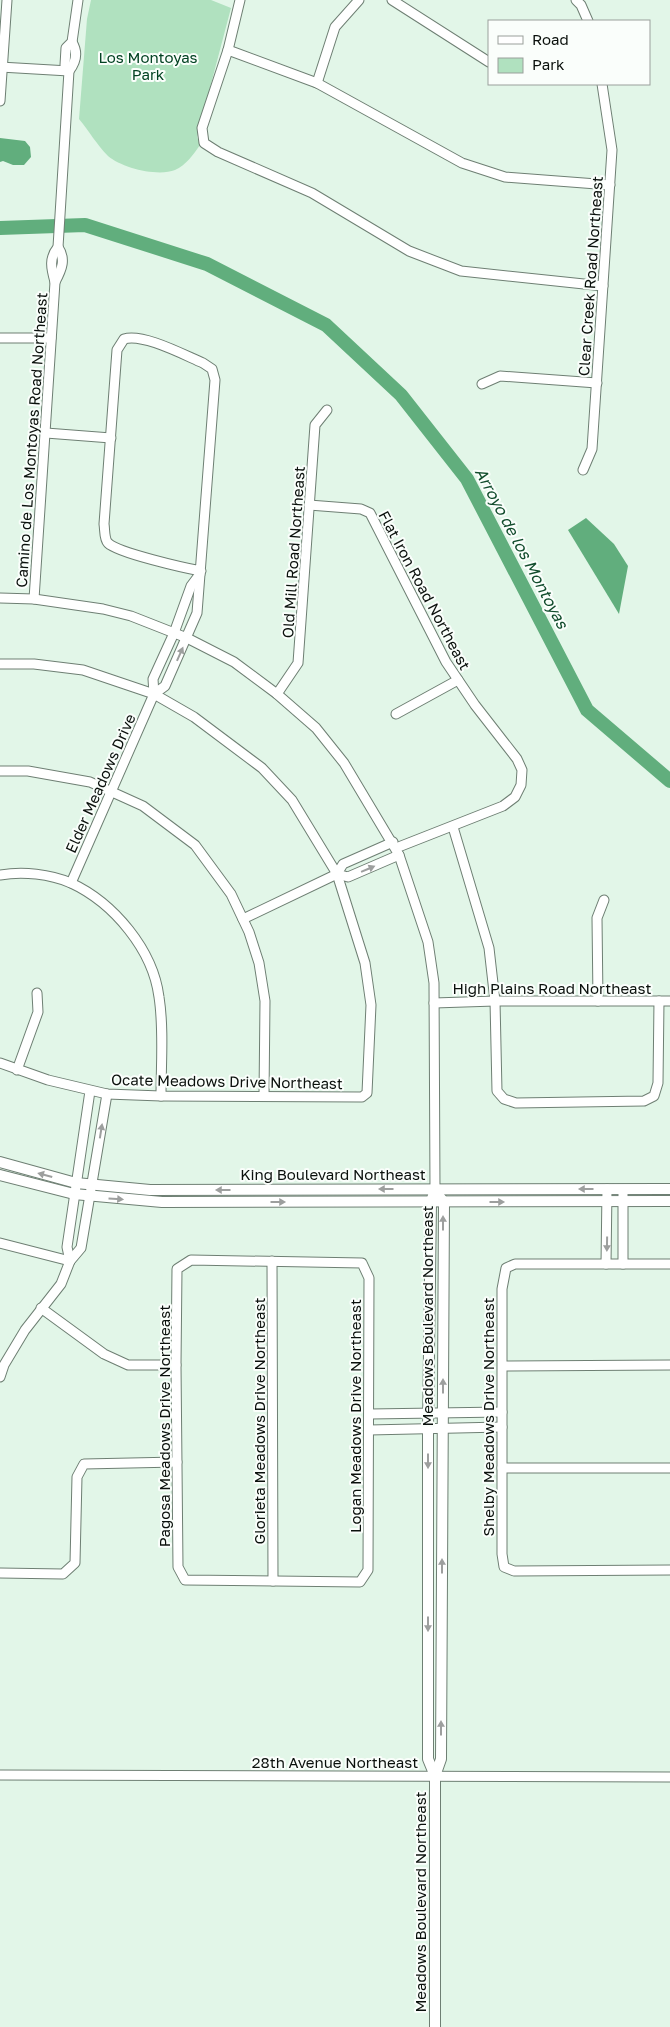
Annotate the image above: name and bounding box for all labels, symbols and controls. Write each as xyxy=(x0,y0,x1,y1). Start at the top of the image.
legend xyxy=(488,20,650,85)
text: Road xyxy=(532,30,569,48)
park label: Los Montoyas Park xyxy=(98,48,198,83)
text: Park xyxy=(532,55,565,73)
street label: Clear Creek Road Northeast xyxy=(574,175,606,377)
street label: Camino de Los Montoyas Road Northeast xyxy=(12,292,50,588)
water label: Arroyo de los Montoyas xyxy=(471,464,574,633)
street label: Old Mill Road Northeast xyxy=(278,465,308,639)
street label: Flat Iron Road Northeast xyxy=(375,507,475,673)
one-way arrow xyxy=(176,647,184,661)
street label: Elder Meadows Drive xyxy=(61,710,139,855)
one-way arrow xyxy=(361,864,375,872)
street label: High Plains Road Northeast xyxy=(452,979,652,997)
street label: Ocate Meadows Drive Northeast xyxy=(111,1070,343,1092)
one-way arrow xyxy=(97,1122,105,1138)
street label: King Boulevard Northeast xyxy=(240,1165,426,1183)
one-way arrow xyxy=(37,1170,52,1178)
one-way arrow xyxy=(378,1185,394,1193)
one-way arrow xyxy=(578,1185,594,1193)
one-way arrow xyxy=(215,1186,231,1194)
one-way arrow xyxy=(108,1195,124,1203)
one-way arrow xyxy=(271,1198,287,1206)
one-way arrow xyxy=(489,1198,505,1206)
street label: Meadows Boulevard Northeast xyxy=(418,1205,436,1427)
one-way arrow xyxy=(440,1215,448,1231)
one-way arrow xyxy=(603,1236,611,1252)
street label: Shelby Meadows Drive Northeast xyxy=(479,1297,497,1537)
street label: Glorieta Meadows Drive Northeast xyxy=(250,1298,268,1544)
street label: Logan Meadows Drive Northeast xyxy=(346,1299,364,1533)
street label: Pagosa Meadows Drive Northeast xyxy=(155,1305,173,1547)
one-way arrow xyxy=(439,1378,447,1394)
one-way arrow xyxy=(424,1453,432,1469)
one-way arrow xyxy=(438,1558,446,1574)
one-way arrow xyxy=(424,1616,432,1632)
one-way arrow xyxy=(437,1720,445,1736)
street label: 28th Avenue Northeast xyxy=(252,1753,418,1771)
street label: Meadows Boulevard Northeast xyxy=(411,1791,429,2013)

